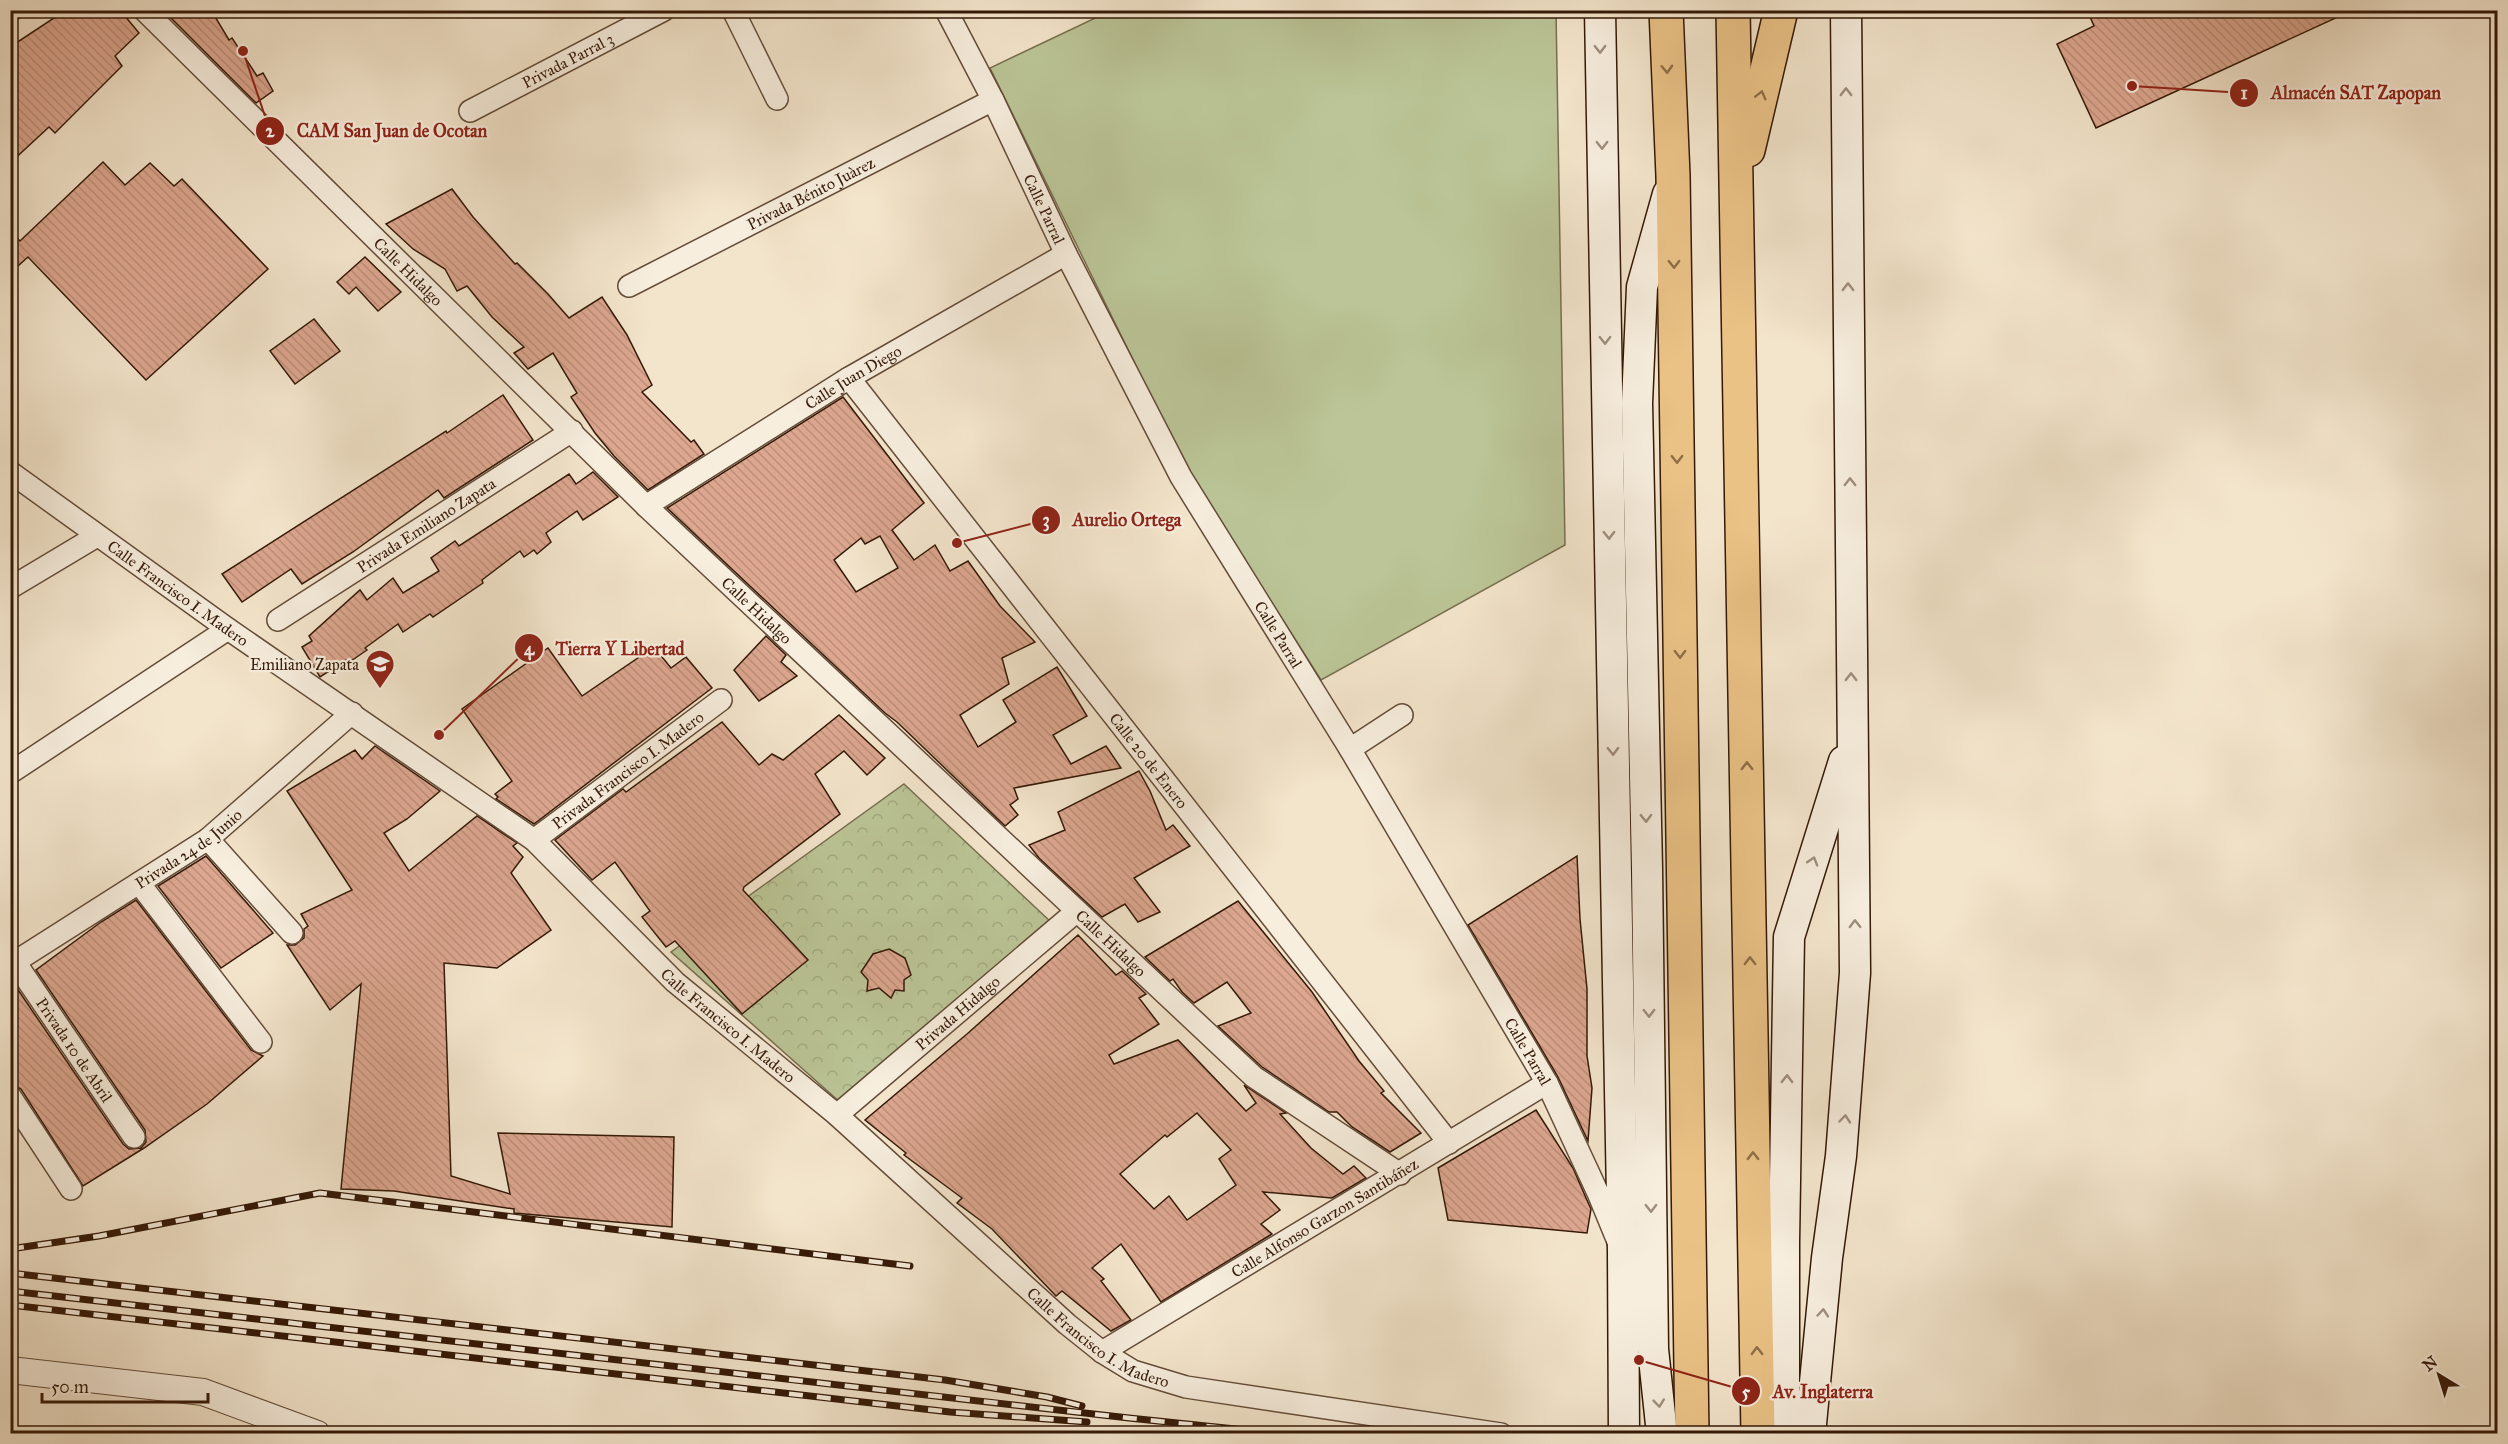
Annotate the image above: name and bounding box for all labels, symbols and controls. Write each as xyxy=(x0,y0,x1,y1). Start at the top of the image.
street label: Privada Parral 3 xyxy=(519,29,617,92)
one-way arrow xyxy=(1594,44,1607,53)
one-way arrow xyxy=(1660,64,1673,73)
callout: Almacén SAT Zapopan xyxy=(2229,75,2453,111)
text: 1 xyxy=(2240,82,2248,104)
text: Almacén SAT Zapopan xyxy=(2270,82,2441,105)
one-way arrow xyxy=(1840,88,1853,97)
one-way arrow xyxy=(1754,90,1767,100)
callout: CAM San Juan de Ocotan xyxy=(255,113,499,149)
text: 2 xyxy=(266,120,276,142)
text: CAM San Juan de Ocotan xyxy=(297,120,488,143)
one-way arrow xyxy=(1596,141,1608,150)
street label: Privada Bénito Juàrez xyxy=(744,152,878,234)
street label: Calle Parral xyxy=(1020,171,1070,247)
street label: Calle Hidalgo xyxy=(370,233,447,310)
one-way arrow xyxy=(1668,259,1680,268)
one-way arrow xyxy=(1842,283,1854,292)
one-way arrow xyxy=(1599,336,1611,345)
street label: Calle Juan Diego xyxy=(801,341,905,413)
one-way arrow xyxy=(1671,454,1683,463)
street label: Privada Emiliano Zapata xyxy=(353,473,499,576)
one-way arrow xyxy=(1844,478,1856,487)
callout: Aurelio Ortega xyxy=(1031,502,1194,538)
text: 3 xyxy=(1042,509,1050,532)
text: Aurelio Ortega xyxy=(1072,509,1182,532)
one-way arrow xyxy=(1603,531,1615,540)
street label: Calle Francisco I. Madero xyxy=(104,536,252,650)
street label: Calle Hidalgo xyxy=(718,573,796,648)
street label: Calle Parral xyxy=(1251,597,1307,672)
callout: Tierra Y Libertad xyxy=(514,630,697,666)
text: 4 xyxy=(524,638,535,661)
text: Tierra Y Libertad xyxy=(554,638,686,660)
school or university icon: Emiliano Zapata xyxy=(364,648,396,690)
one-way arrow xyxy=(1674,649,1686,658)
place label: Emiliano Zapata xyxy=(250,655,359,674)
one-way arrow xyxy=(1845,673,1857,682)
street label: Privada Francisco I. Madero xyxy=(548,707,707,833)
street label: Calle 20 de Enero xyxy=(1106,709,1192,812)
one-way arrow xyxy=(1607,746,1619,755)
one-way arrow xyxy=(1741,761,1753,770)
street label: Privada 24 de Junio xyxy=(131,805,245,893)
one-way arrow xyxy=(1640,814,1652,823)
one-way arrow xyxy=(1806,856,1818,867)
street label: Calle Hidalgo xyxy=(1072,905,1150,980)
one-way arrow xyxy=(1849,920,1861,929)
one-way arrow xyxy=(1744,956,1756,965)
street label: Calle Francisco I. Madero xyxy=(657,964,799,1086)
street label: Privada Hidalgo xyxy=(911,971,1004,1054)
street label: Privada 10 de Abril xyxy=(32,994,117,1106)
one-way arrow xyxy=(1643,1009,1655,1018)
street label: Calle Parral xyxy=(1501,1014,1556,1089)
one-way arrow xyxy=(1781,1074,1793,1083)
one-way arrow xyxy=(1838,1114,1851,1123)
one-way arrow xyxy=(1747,1151,1760,1160)
street label: Calle Alfonso Garzon Santibáñez xyxy=(1228,1153,1422,1281)
one-way arrow xyxy=(1645,1204,1657,1213)
street label: Calle Francisco I. Madero xyxy=(1023,1283,1172,1391)
one-way arrow xyxy=(1816,1308,1829,1317)
north arrow xyxy=(2409,1345,2469,1405)
one-way arrow xyxy=(1750,1346,1763,1355)
text: N xyxy=(2419,1352,2442,1375)
scale bar xyxy=(42,1366,208,1404)
callout: Av. Inglaterra xyxy=(1731,1373,1885,1409)
text: 50 m xyxy=(51,1376,89,1398)
text: 5 xyxy=(1742,1381,1751,1403)
text: Av. Inglaterra xyxy=(1772,1381,1874,1404)
one-way arrow xyxy=(1652,1399,1665,1408)

